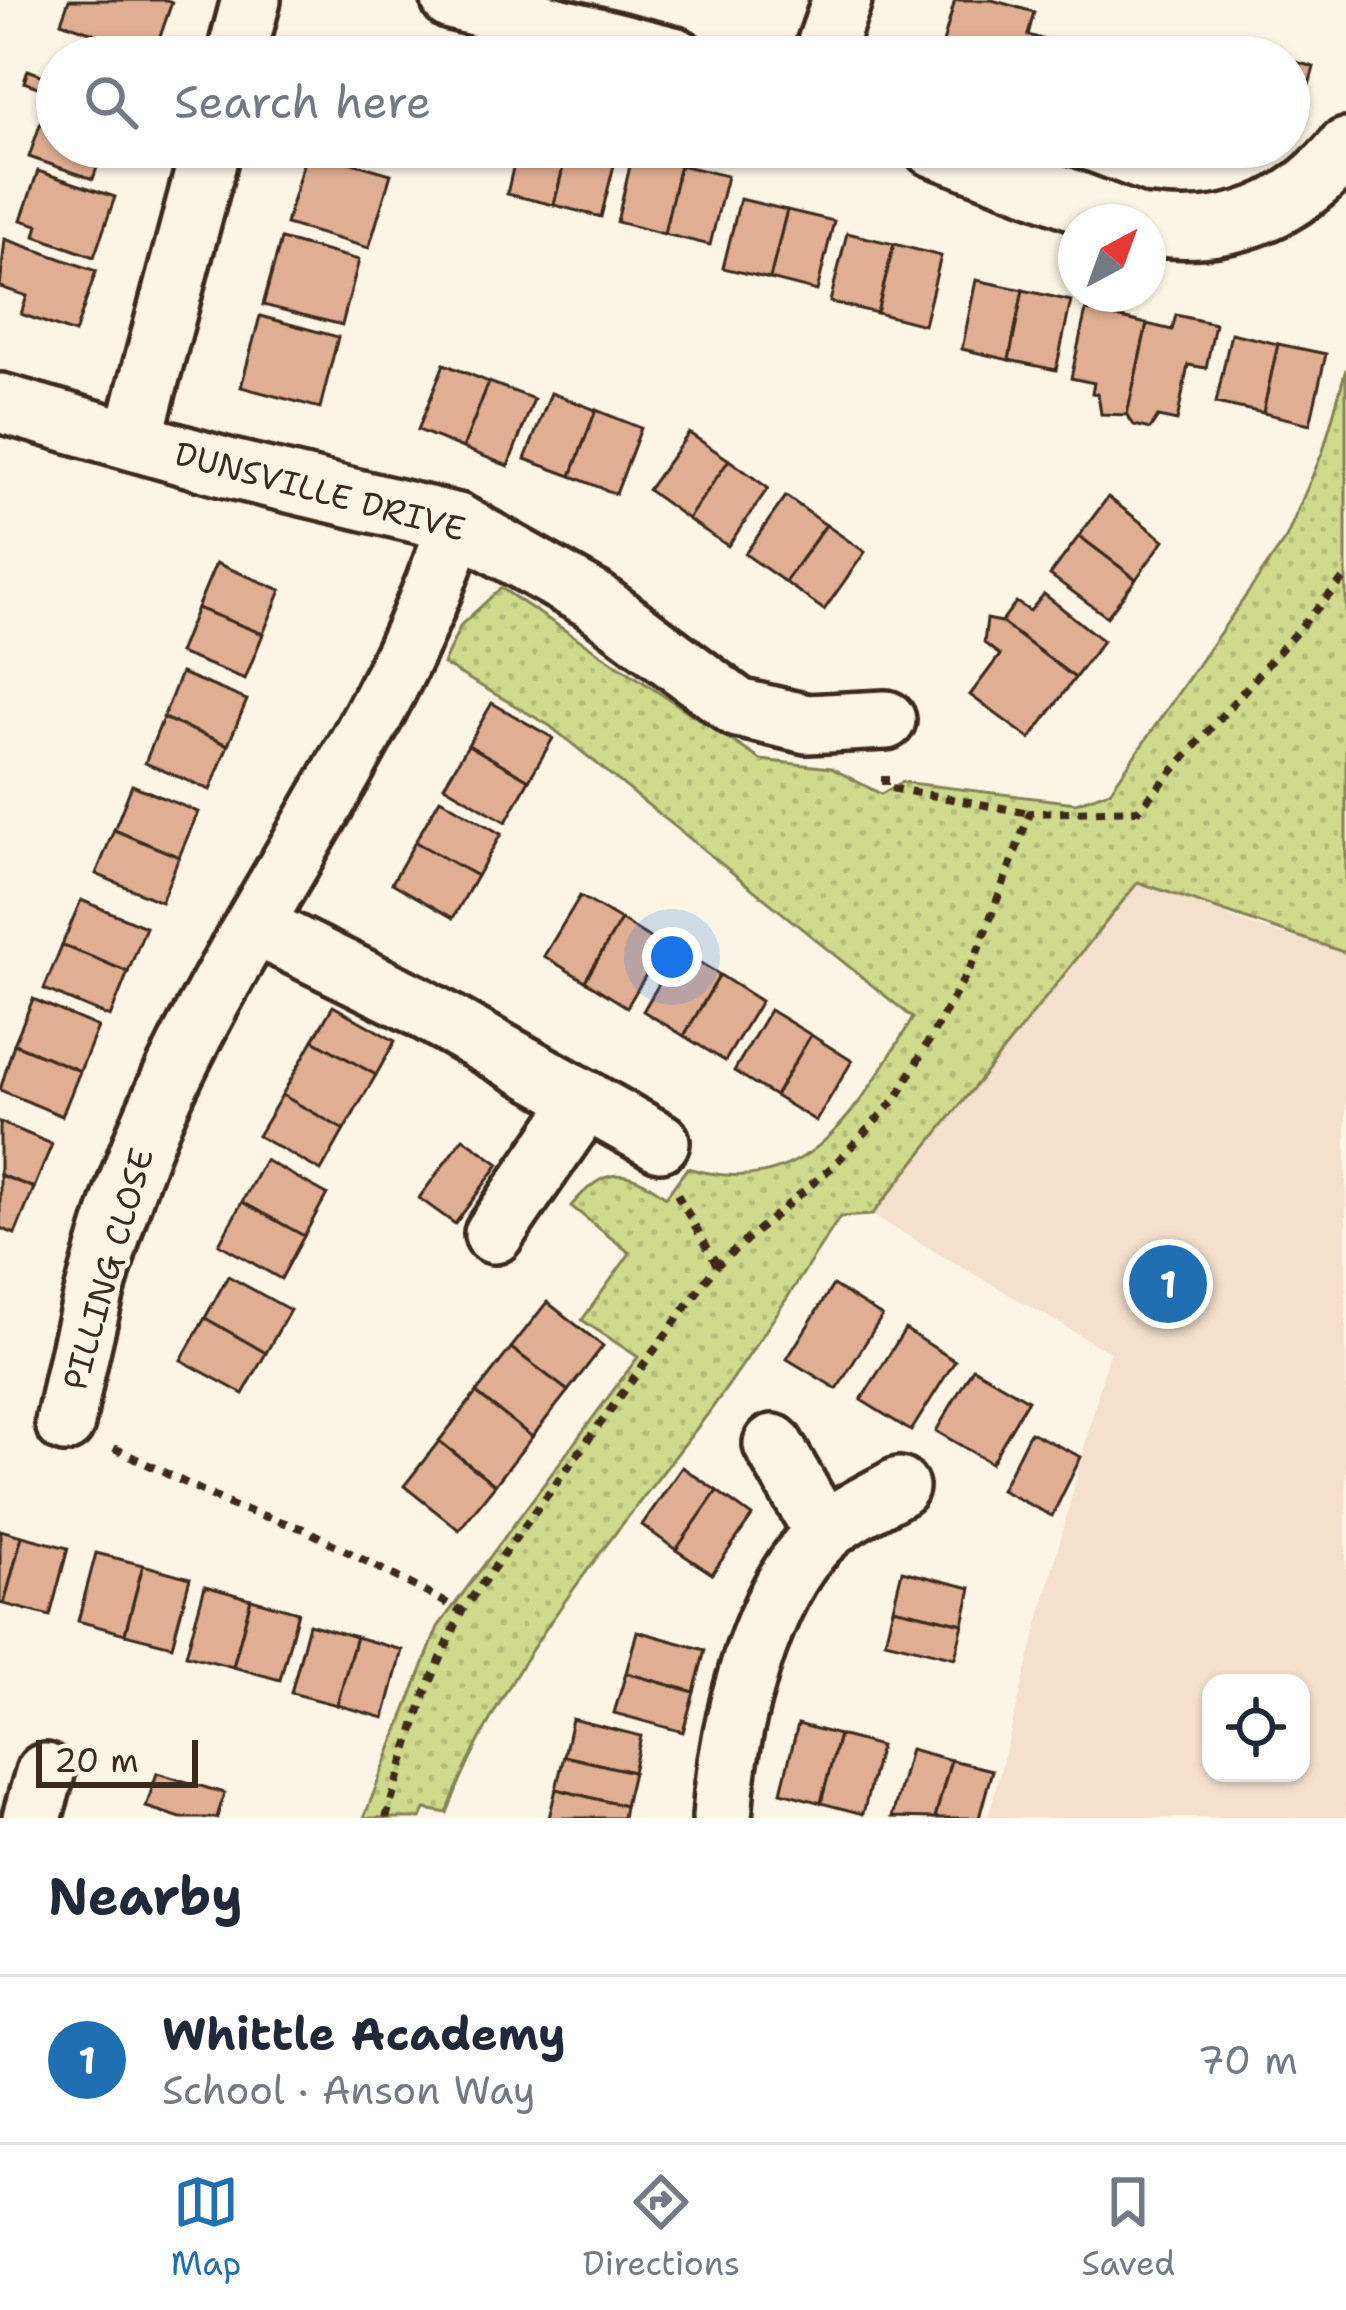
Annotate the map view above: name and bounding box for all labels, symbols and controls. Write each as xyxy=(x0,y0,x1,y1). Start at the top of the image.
search box xyxy=(36,36,1310,168)
icon: search xyxy=(78,69,144,135)
text: Search here xyxy=(174,72,431,132)
north arrow xyxy=(1058,204,1166,312)
street label: DUNSVILLE DRIVE xyxy=(170,431,470,551)
your location xyxy=(642,927,702,987)
street label: PILLING CLOSE xyxy=(52,1143,164,1395)
pin: 1 xyxy=(1129,1239,1207,1329)
map controls xyxy=(1202,1674,1310,1782)
button: locate xyxy=(1202,1674,1310,1782)
scale bar xyxy=(36,1734,198,1787)
text: 20 m xyxy=(54,1738,139,1783)
text: Nearby xyxy=(48,1862,243,1930)
text: Whittle Academy xyxy=(162,2004,566,2064)
text: 1 xyxy=(78,2034,96,2086)
text: 70 m xyxy=(1197,2034,1298,2086)
text: School · Anson Way xyxy=(162,2064,535,2116)
tab: Map xyxy=(171,2169,241,2286)
tab: Directions xyxy=(583,2169,740,2286)
tab: Saved xyxy=(1082,2169,1175,2286)

